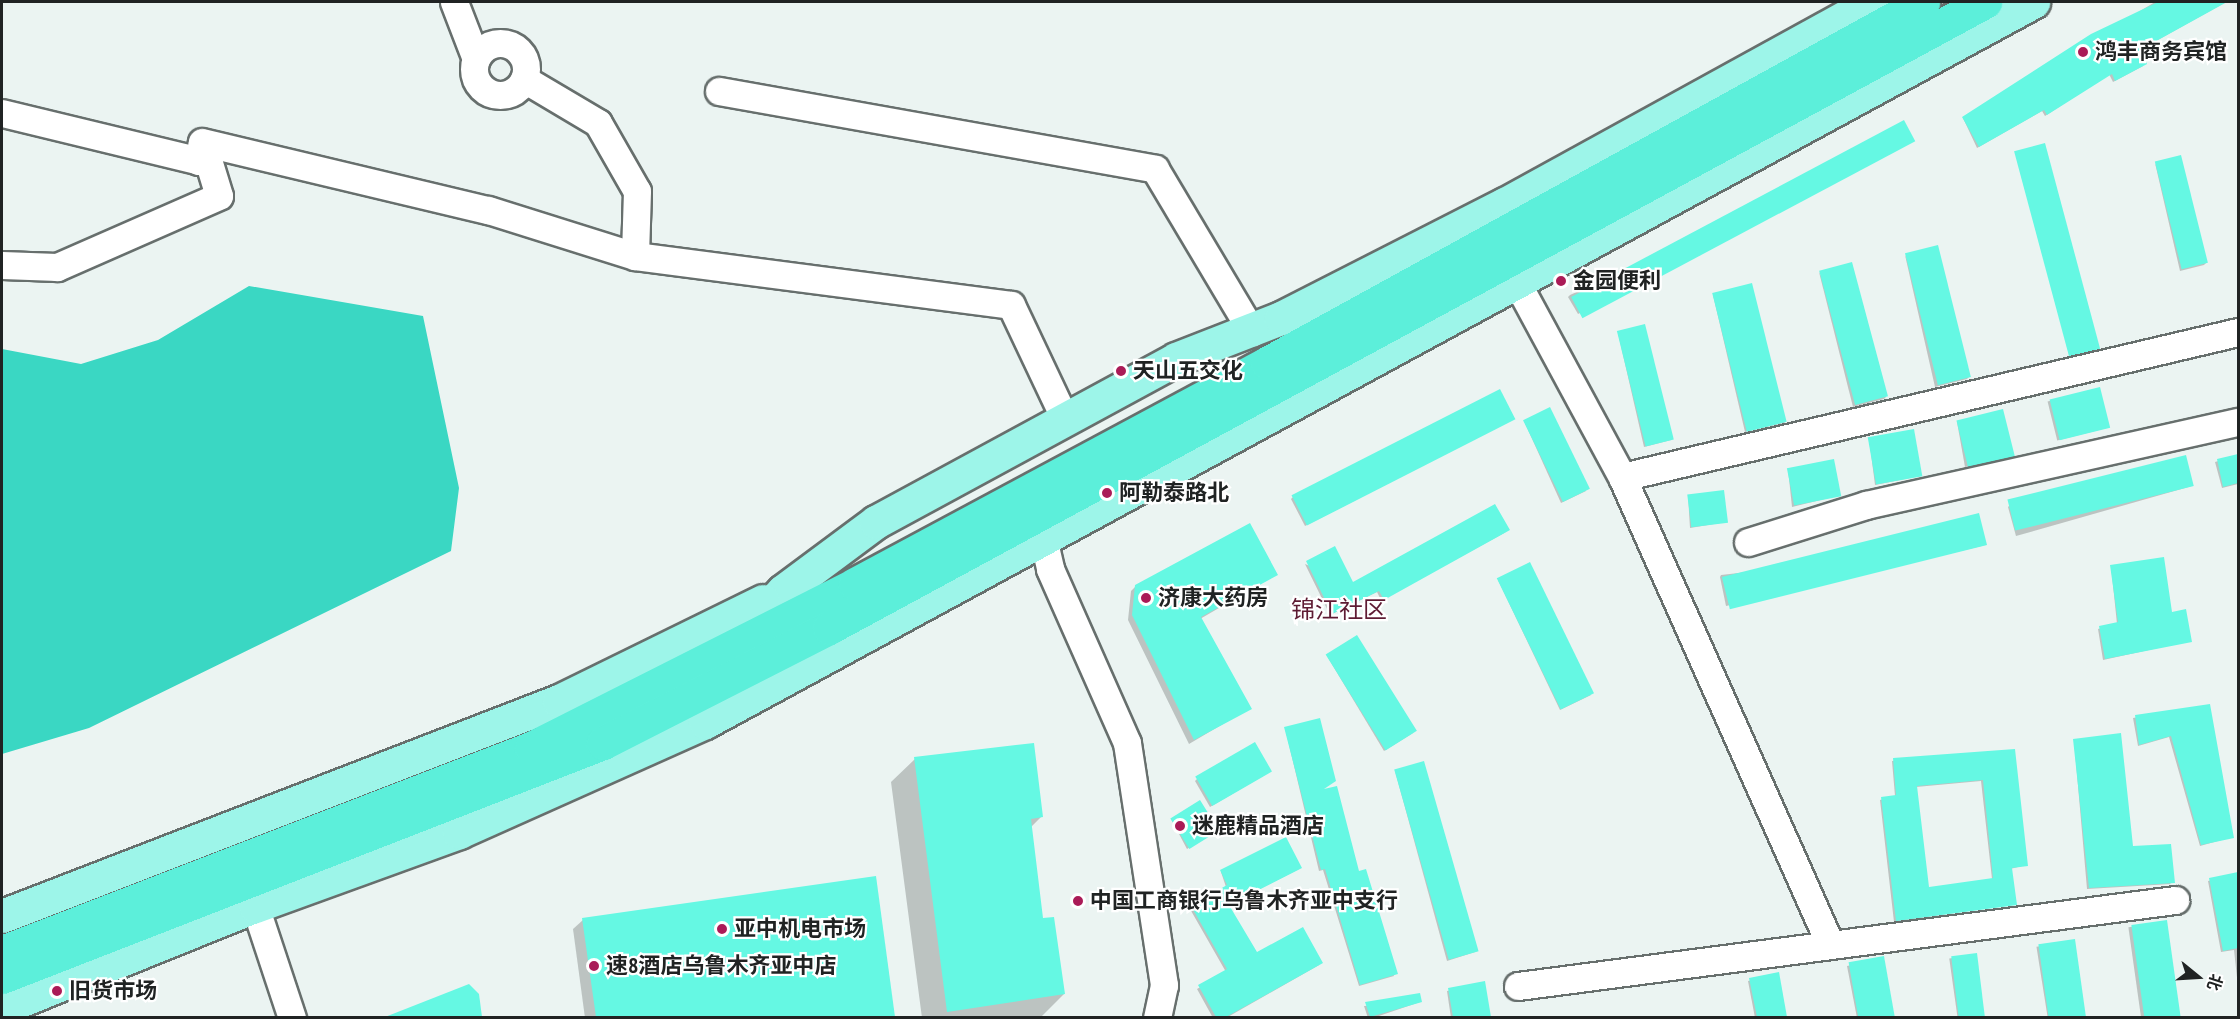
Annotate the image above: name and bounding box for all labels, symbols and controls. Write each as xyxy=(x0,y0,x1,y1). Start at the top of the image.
place label: 鸿丰商务宾馆 xyxy=(2095,39,2227,65)
marker: 鸿丰商务宾馆 xyxy=(2076,45,2090,59)
place label: 金园便利 xyxy=(1573,268,1661,294)
marker: 金园便利 xyxy=(1554,274,1568,288)
place label: 天山五交化 xyxy=(1133,358,1243,384)
marker: 天山五交化 xyxy=(1114,364,1128,378)
place label: 阿勒泰路北 xyxy=(1119,480,1229,506)
marker: 阿勒泰路北 xyxy=(1100,486,1114,500)
place label: 济康大药房 xyxy=(1158,585,1268,611)
marker: 济康大药房 xyxy=(1139,591,1153,605)
district label: 锦江社区 xyxy=(1291,596,1387,624)
place label: 迷鹿精品酒店 xyxy=(1192,813,1324,839)
marker: 迷鹿精品酒店 xyxy=(1173,819,1187,833)
place label: 中国工商银行乌鲁木齐亚中支行 xyxy=(1090,888,1398,914)
marker: 中国工商银行乌鲁木齐亚中支行 xyxy=(1071,894,1085,908)
place label: 亚中机电市场 xyxy=(734,916,866,942)
marker: 亚中机电市场 xyxy=(715,922,729,936)
north arrow xyxy=(2168,947,2228,1007)
place label: 速8酒店乌鲁木齐亚中店 xyxy=(606,953,837,979)
marker: 速8酒店乌鲁木齐亚中店 xyxy=(587,959,601,973)
text: 北 xyxy=(2203,972,2227,993)
place label: 旧货市场 xyxy=(69,978,157,1004)
marker: 旧货市场 xyxy=(50,984,64,998)

